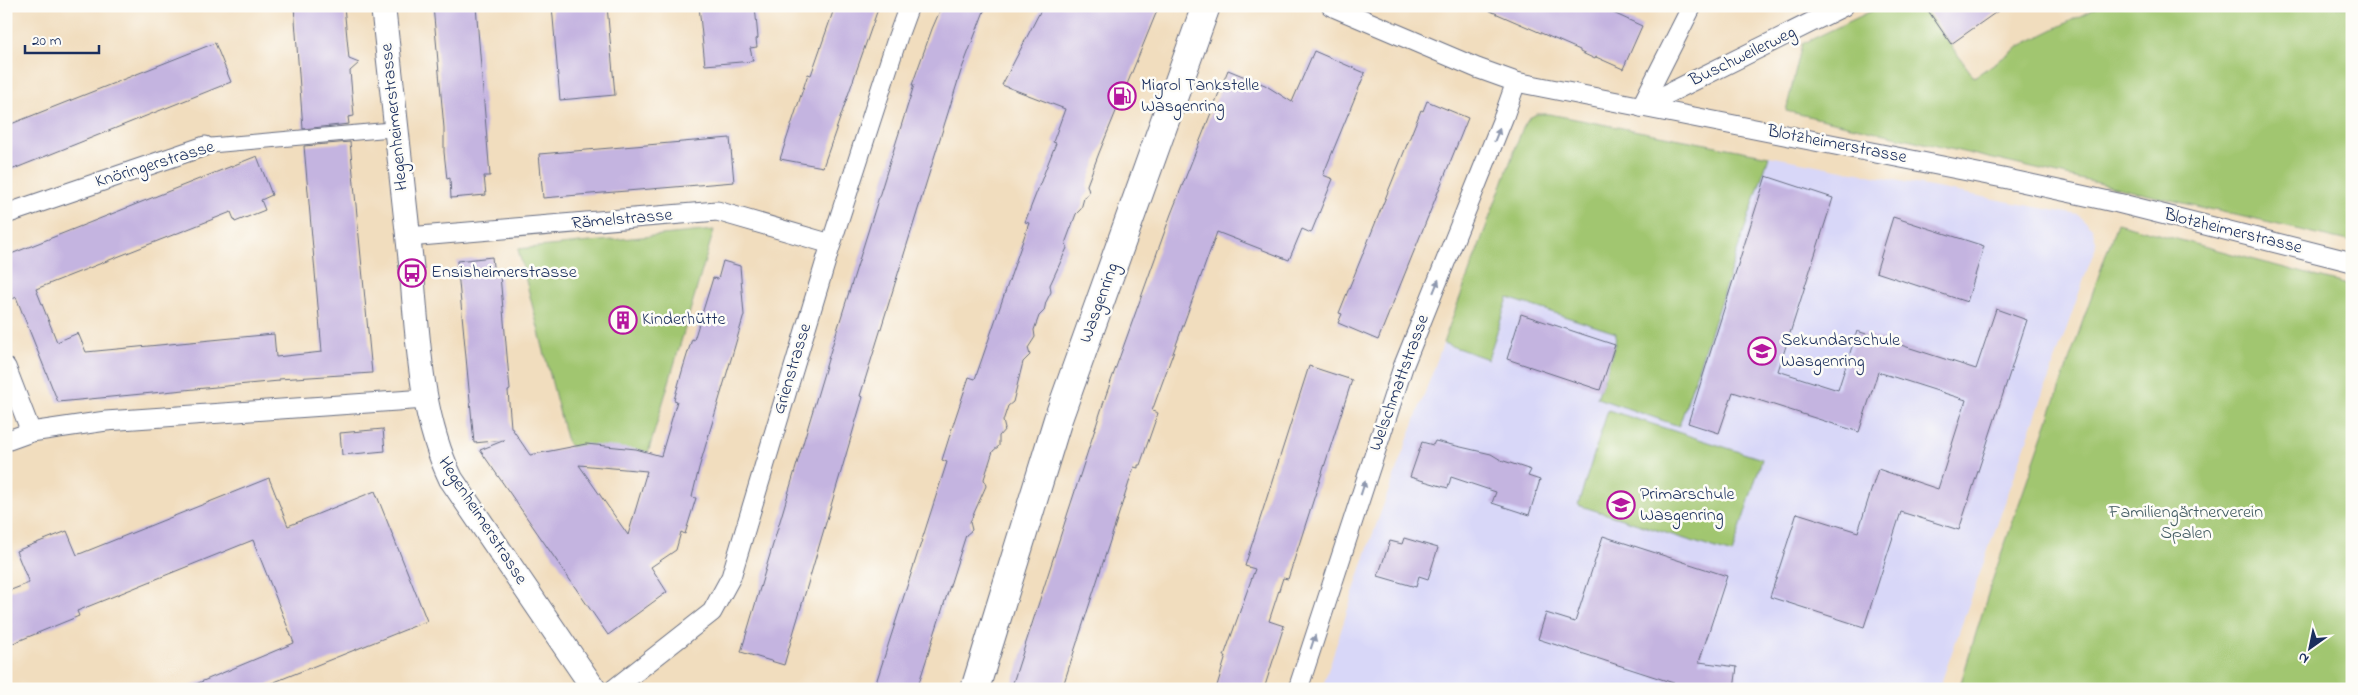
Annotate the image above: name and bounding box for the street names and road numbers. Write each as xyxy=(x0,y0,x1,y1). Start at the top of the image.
street label: Buschweilerweg xyxy=(1684,20,1801,95)
street label: Hegenheimerstrasse xyxy=(374,41,417,192)
street label: Blotzheimerstrasse xyxy=(1764,119,1910,171)
street label: Knöringerstrasse xyxy=(92,134,219,196)
street label: Blotzheimerstrasse xyxy=(2160,202,2306,262)
street label: Rämelstrasse xyxy=(571,203,674,237)
street label: Wasgenring xyxy=(1073,259,1127,347)
street label: Welschmattstrasse xyxy=(1363,310,1437,455)
street label: Grienstrasse xyxy=(767,319,819,418)
street label: Hegenheimerstrasse xyxy=(430,452,534,591)

